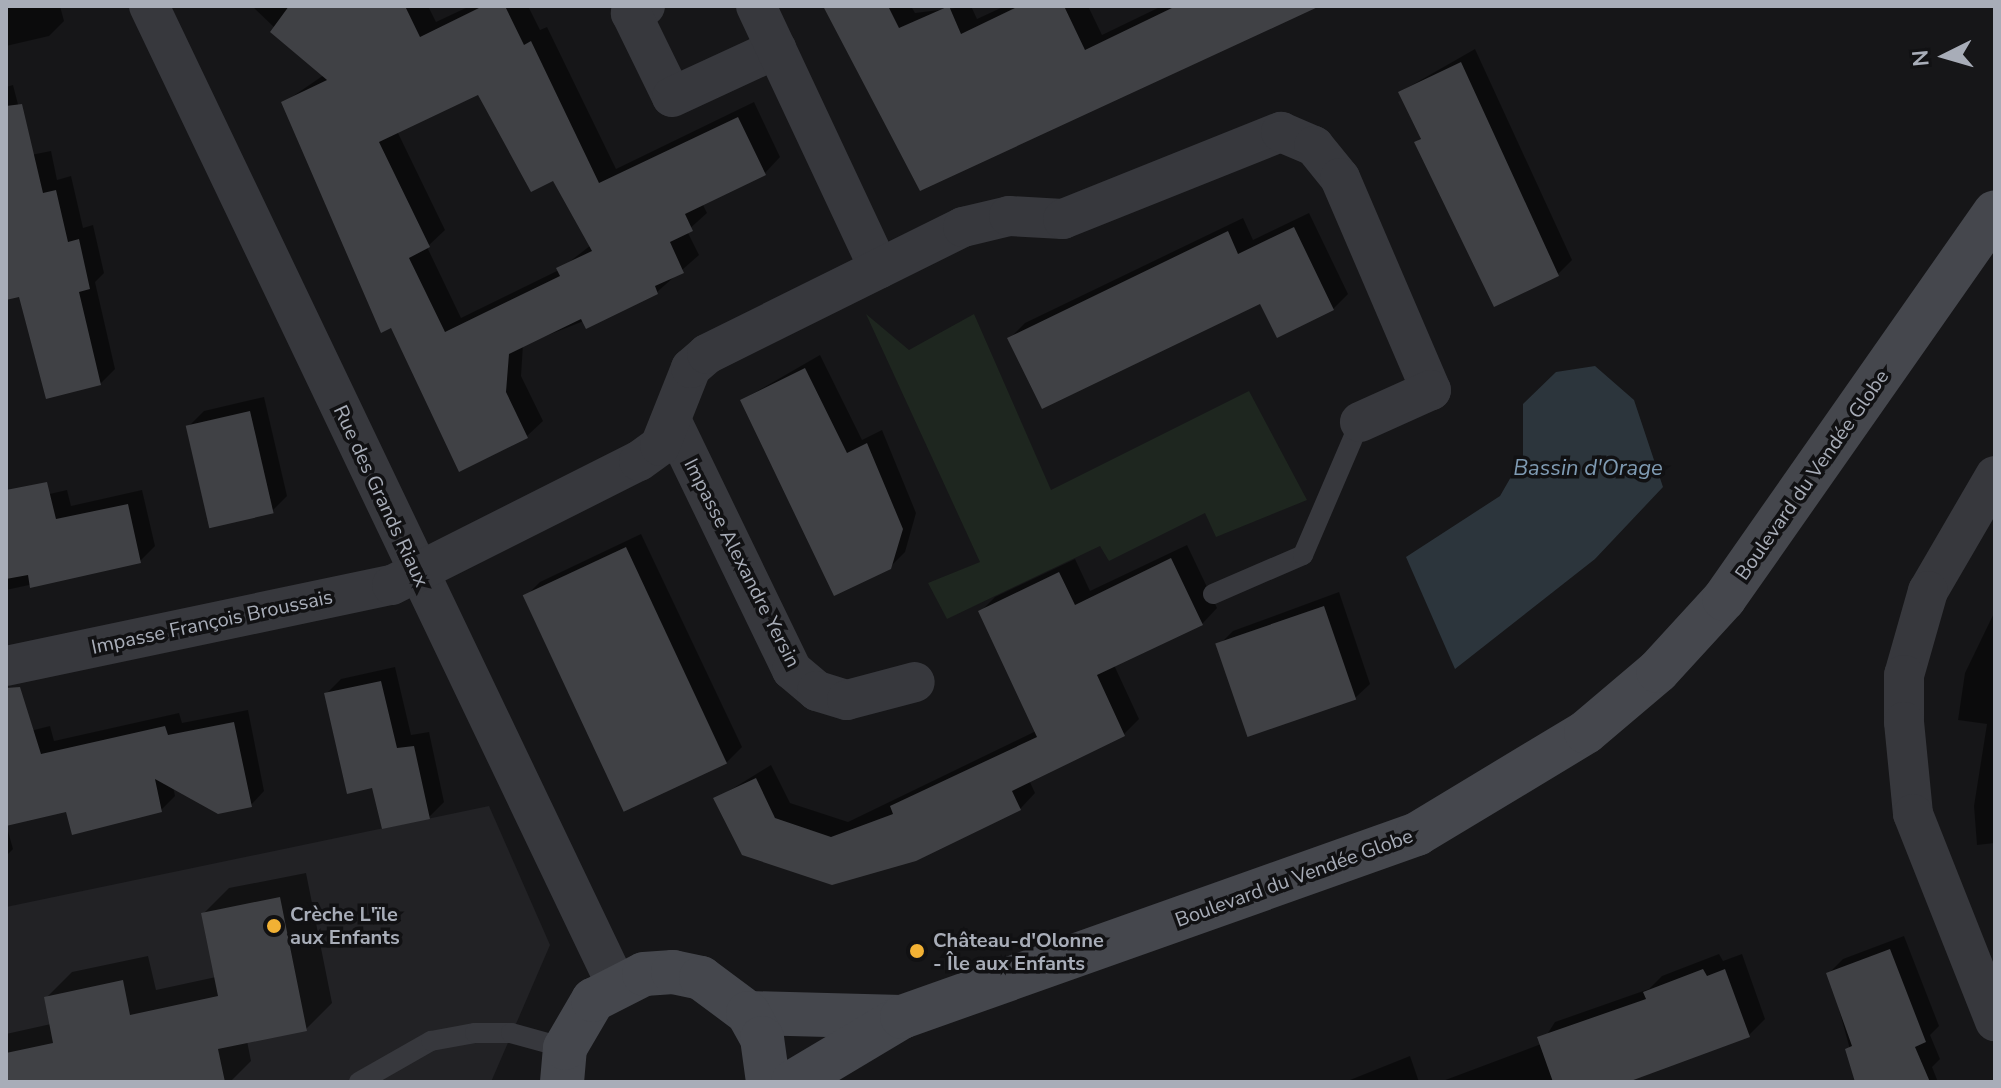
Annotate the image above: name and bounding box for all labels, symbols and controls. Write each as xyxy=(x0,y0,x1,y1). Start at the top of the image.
north arrow xyxy=(1905,16,1985,96)
text: N xyxy=(1905,49,1937,68)
street label: Boulevard du Vendée Globe xyxy=(1730,365,1894,585)
street label: Rue des Grands Riaux xyxy=(328,401,434,591)
street label: Impasse Alexandre Yersin xyxy=(679,455,805,671)
water label: Bassin d'Orage xyxy=(1513,456,1663,482)
street label: Impasse François Broussais xyxy=(89,585,335,659)
street label: Boulevard du Vendée Globe xyxy=(1172,824,1416,932)
place label: Crèche L'ïle aux Enfants xyxy=(290,902,400,949)
marker: Crèche L'ïle aux Enfants xyxy=(265,917,283,935)
place label: Château-d'Olonne - Île aux Enfants xyxy=(933,928,1104,975)
marker: Château-d'Olonne - Île aux Enfants xyxy=(908,942,926,960)

